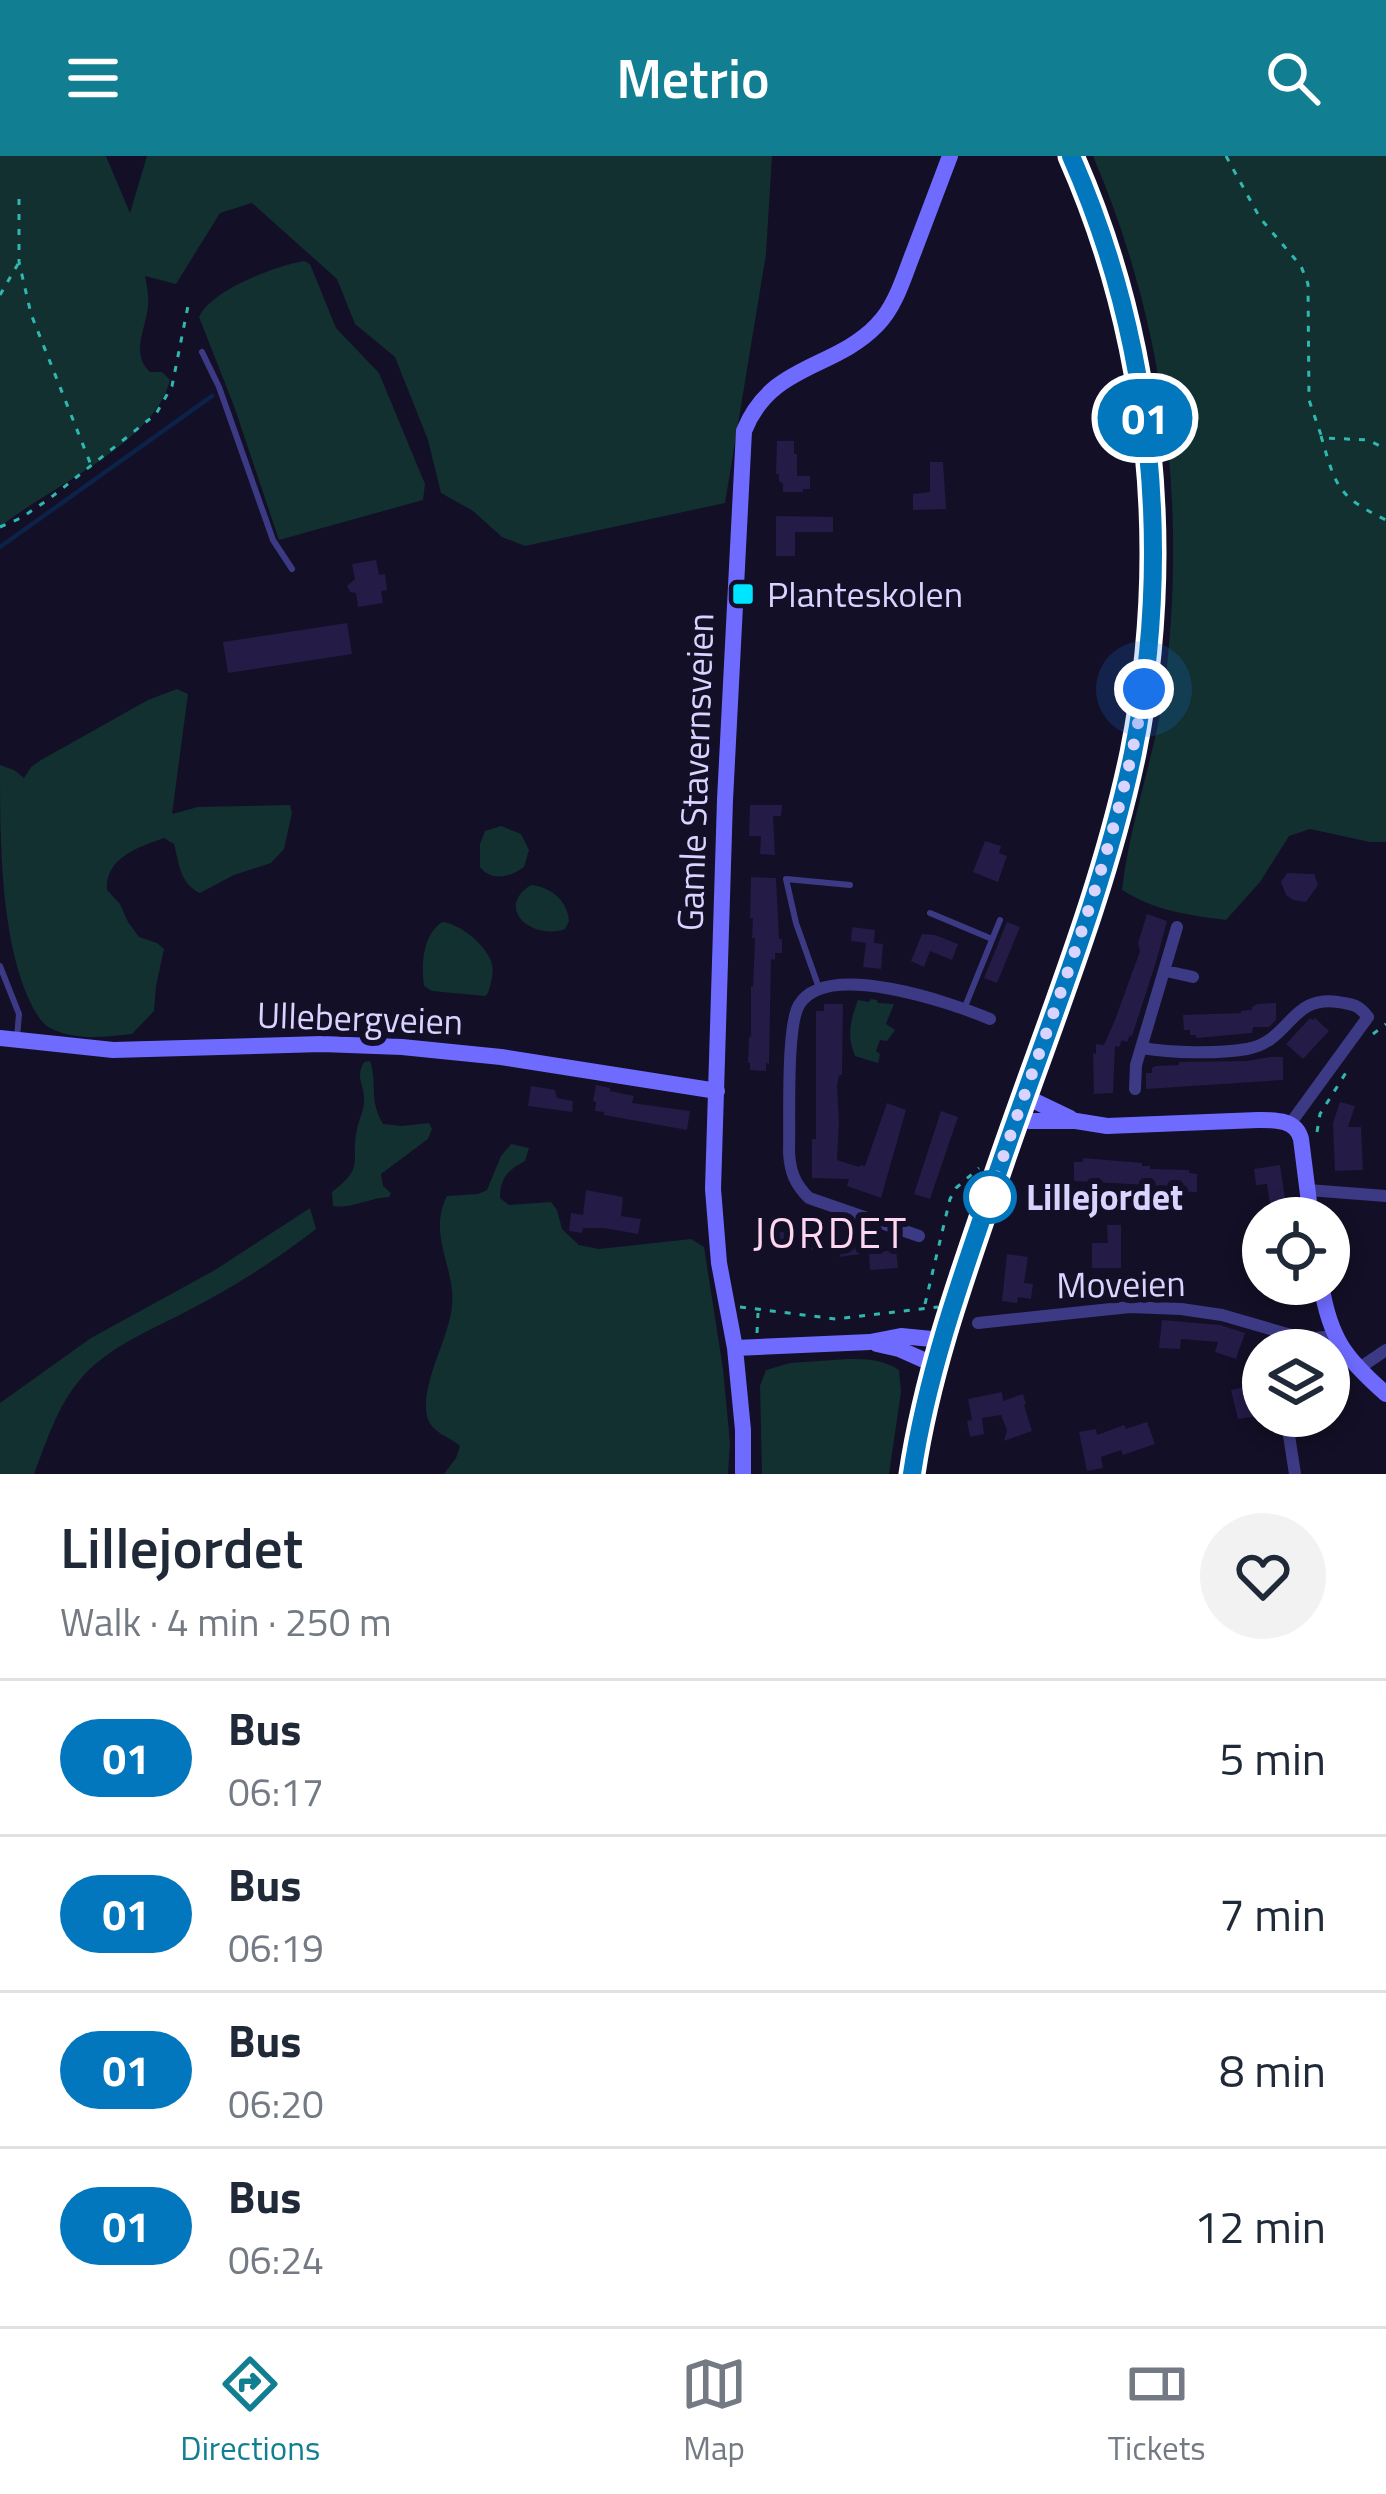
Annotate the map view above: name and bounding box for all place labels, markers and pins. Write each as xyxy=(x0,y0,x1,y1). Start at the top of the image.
place label: Planteskolen xyxy=(767,566,963,621)
marker: Planteskolen xyxy=(730,581,756,607)
place label: Lillejordet xyxy=(1026,1169,1183,1224)
marker: Lillejordet xyxy=(965,1172,1015,1222)

